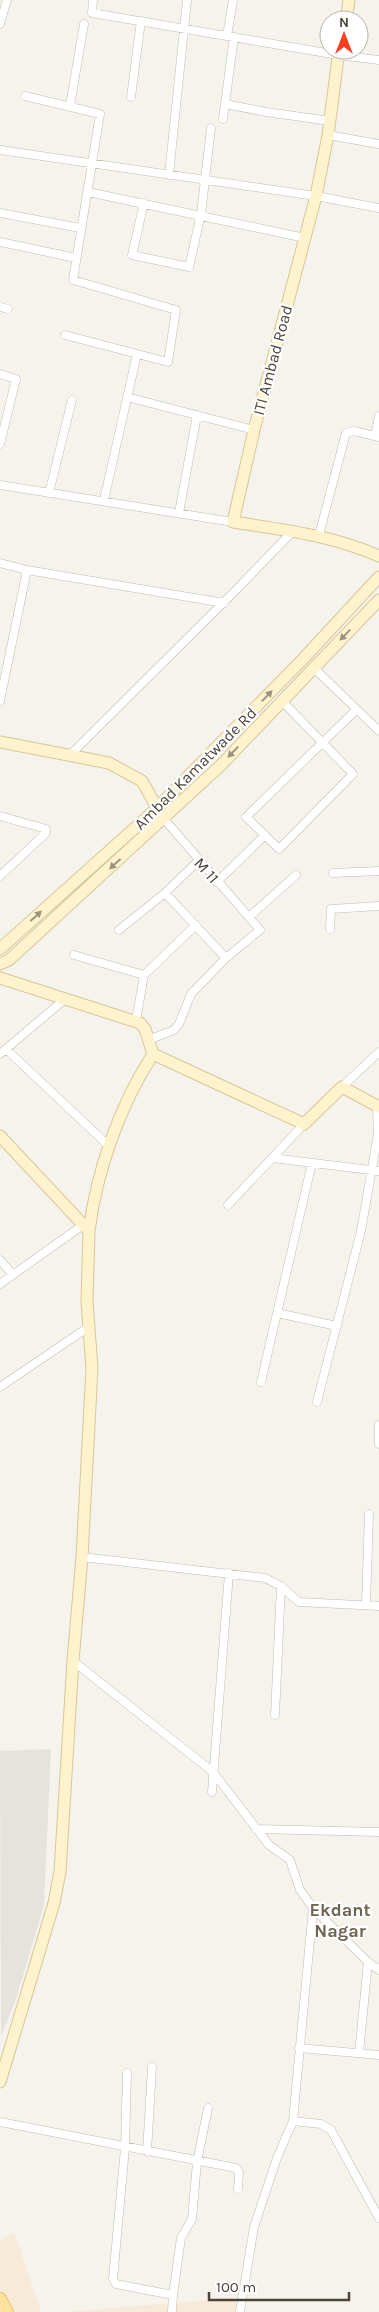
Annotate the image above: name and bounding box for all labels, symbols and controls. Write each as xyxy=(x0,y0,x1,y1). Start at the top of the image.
north arrow xyxy=(319,10,369,60)
text: N xyxy=(339,14,349,31)
street label: ITI Ambad Road xyxy=(249,303,296,417)
one-way arrow xyxy=(339,629,351,641)
one-way arrow xyxy=(261,690,273,702)
street label: Ambad Kamatwade Rd xyxy=(130,703,260,833)
one-way arrow xyxy=(227,746,239,758)
street label: M 11 xyxy=(190,854,223,887)
one-way arrow xyxy=(109,858,121,870)
one-way arrow xyxy=(30,911,43,922)
district label: Ekdant Nagar xyxy=(309,1899,371,1942)
scale bar xyxy=(209,2270,349,2302)
text: 100 m xyxy=(216,2278,256,2296)

